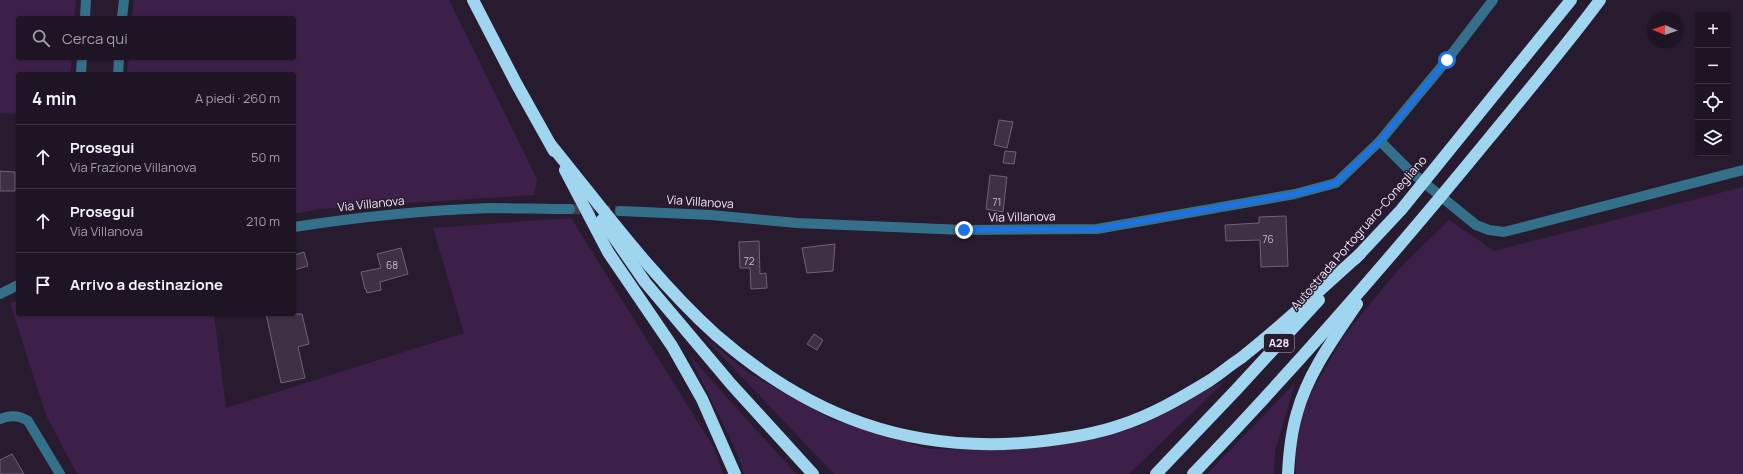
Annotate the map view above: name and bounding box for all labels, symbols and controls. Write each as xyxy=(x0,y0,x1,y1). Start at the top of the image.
north arrow xyxy=(1647,12,1683,48)
map controls xyxy=(1695,12,1731,156)
button: + xyxy=(1695,12,1731,48)
search box xyxy=(16,16,296,60)
icon: search xyxy=(30,27,52,49)
text: Cerca qui xyxy=(62,28,128,49)
button: − xyxy=(1695,48,1731,84)
route start xyxy=(1438,51,1456,69)
button: locate xyxy=(1695,84,1731,120)
text: 4 min xyxy=(32,87,76,110)
text: A piedi · 260 m xyxy=(195,89,280,107)
button: layers xyxy=(1695,120,1731,156)
text: Prosegui xyxy=(70,137,134,158)
icon: ahead xyxy=(32,146,54,168)
text: 50 m xyxy=(251,148,280,166)
street label: Autostrada Portogruaro-Conegliano xyxy=(1287,152,1431,314)
text: Via Frazione Villanova xyxy=(70,158,197,176)
street label: Via Villanova xyxy=(666,191,734,212)
street label: Via Villanova xyxy=(337,192,405,215)
house number: 71 xyxy=(993,195,1001,209)
text: Prosegui xyxy=(70,201,134,222)
street label: Via Villanova xyxy=(988,207,1056,226)
icon: ahead xyxy=(32,210,54,232)
text: 210 m xyxy=(246,212,280,230)
route end xyxy=(955,221,973,239)
text: Via Villanova xyxy=(70,222,143,240)
house number: 76 xyxy=(1262,232,1274,246)
house number: 72 xyxy=(744,254,755,268)
house number: 68 xyxy=(386,258,398,272)
icon: arrive xyxy=(32,274,54,296)
text: Arrivo a destinazione xyxy=(70,274,223,295)
road number: A28 xyxy=(1264,334,1294,352)

